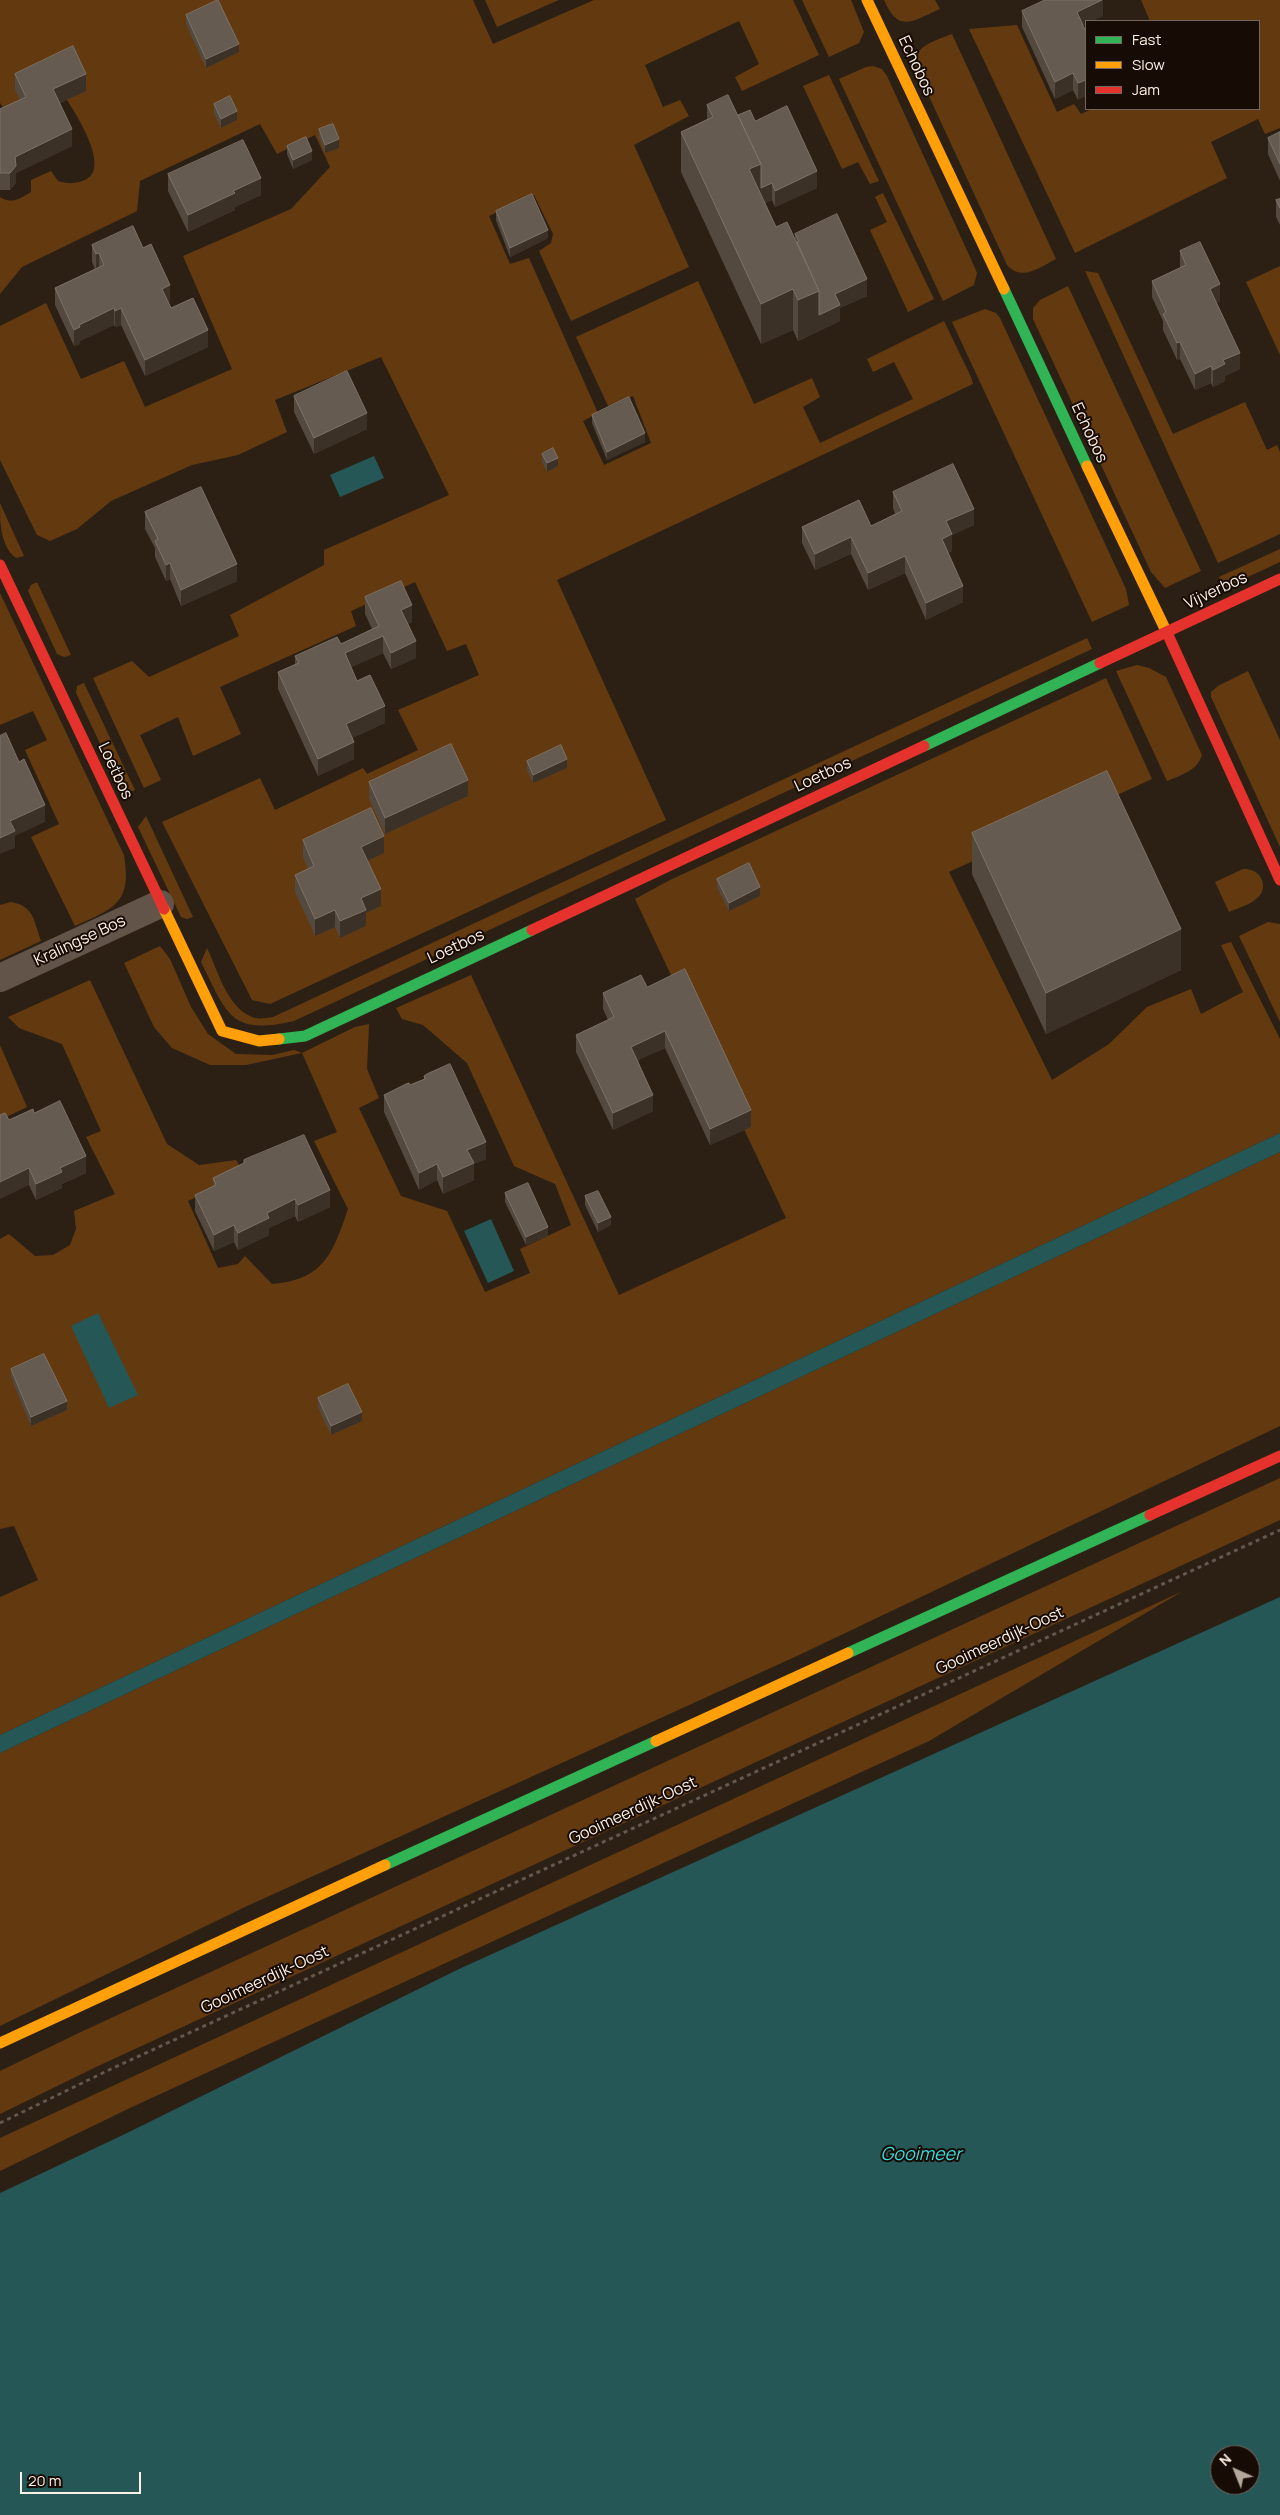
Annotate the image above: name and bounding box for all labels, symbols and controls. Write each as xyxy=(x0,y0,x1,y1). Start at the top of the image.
legend xyxy=(1085,20,1260,110)
text: Fast xyxy=(1132,29,1161,50)
street label: Echobos xyxy=(894,33,938,99)
text: Slow xyxy=(1132,54,1165,75)
text: Jam xyxy=(1132,79,1160,100)
street label: Echobos xyxy=(1067,400,1111,466)
street label: Vijverbos xyxy=(1181,568,1251,614)
street label: Loetbos xyxy=(93,739,137,803)
street label: Loetbos xyxy=(791,753,855,797)
street label: Kralingse Bos xyxy=(31,911,129,971)
street label: Loetbos xyxy=(424,925,488,969)
street label: Gooimeerdijk-Oost xyxy=(933,1603,1067,1679)
street label: Gooimeerdijk-Oost xyxy=(566,1773,700,1849)
street label: Gooimeerdijk-Oost xyxy=(198,1942,332,2018)
water label: Gooimeer xyxy=(881,2144,961,2166)
north arrow xyxy=(1210,2445,1260,2495)
text: N xyxy=(1215,2449,1235,2470)
scale bar xyxy=(22,2462,144,2494)
text: 20 m xyxy=(28,2470,61,2491)

